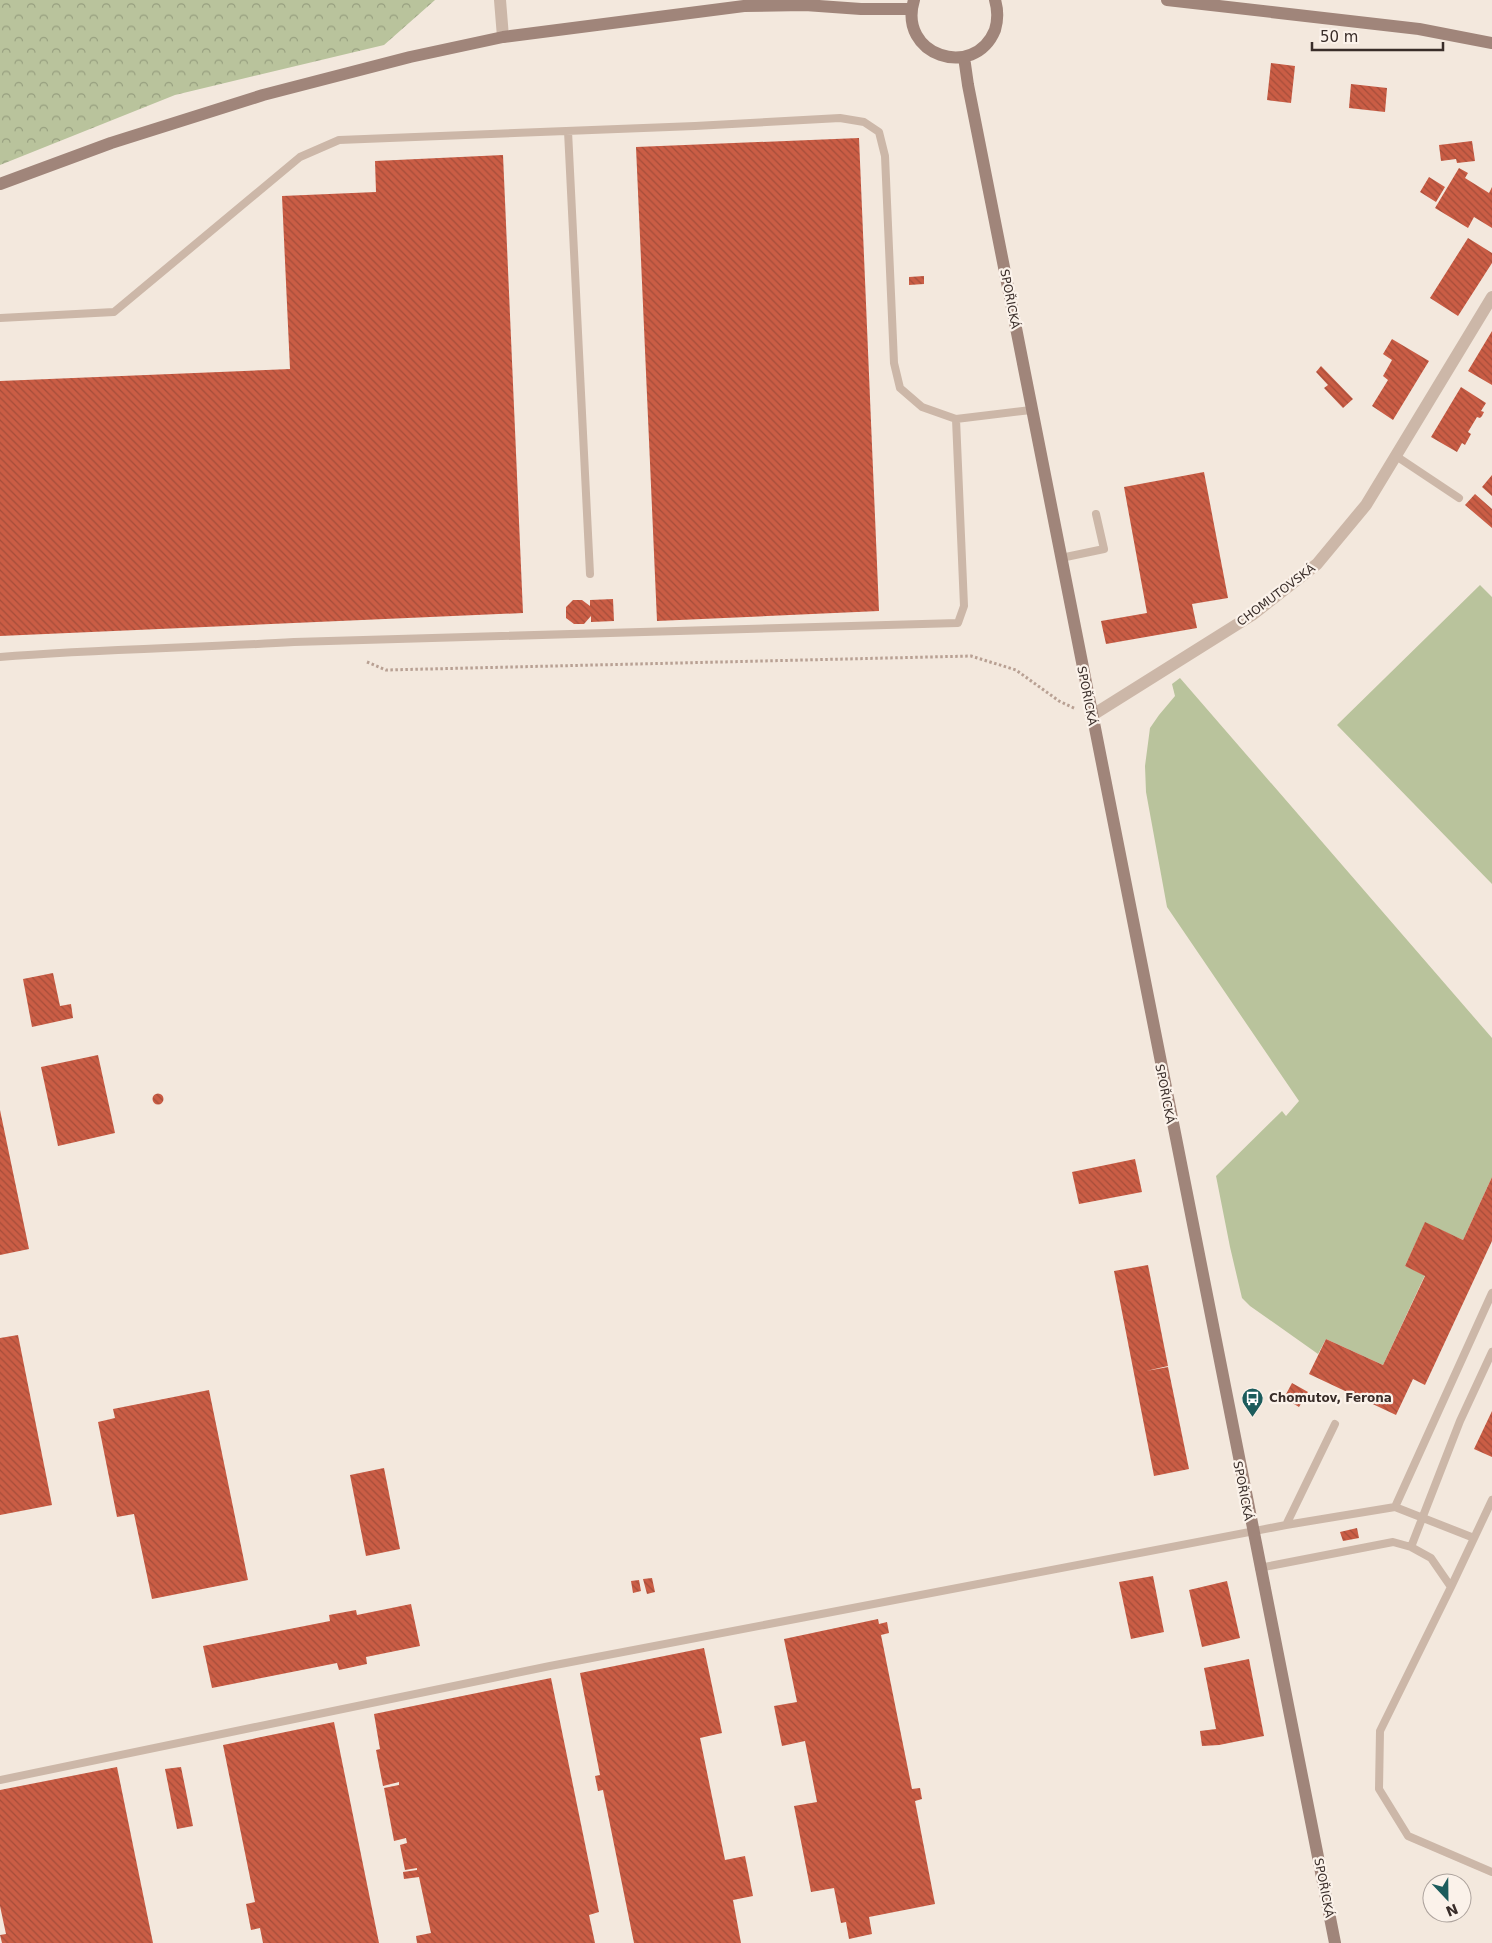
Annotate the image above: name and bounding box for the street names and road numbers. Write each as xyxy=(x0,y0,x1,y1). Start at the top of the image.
street label: SPOŘICKÁ xyxy=(997,268,1024,331)
street label: CHOMUTOVSKÁ xyxy=(1234,560,1318,629)
street label: SPOŘICKÁ xyxy=(1074,665,1101,728)
street label: SPOŘICKÁ xyxy=(1152,1063,1179,1126)
street label: SPOŘICKÁ xyxy=(1230,1460,1257,1523)
street label: SPOŘICKÁ xyxy=(1311,1857,1338,1920)

